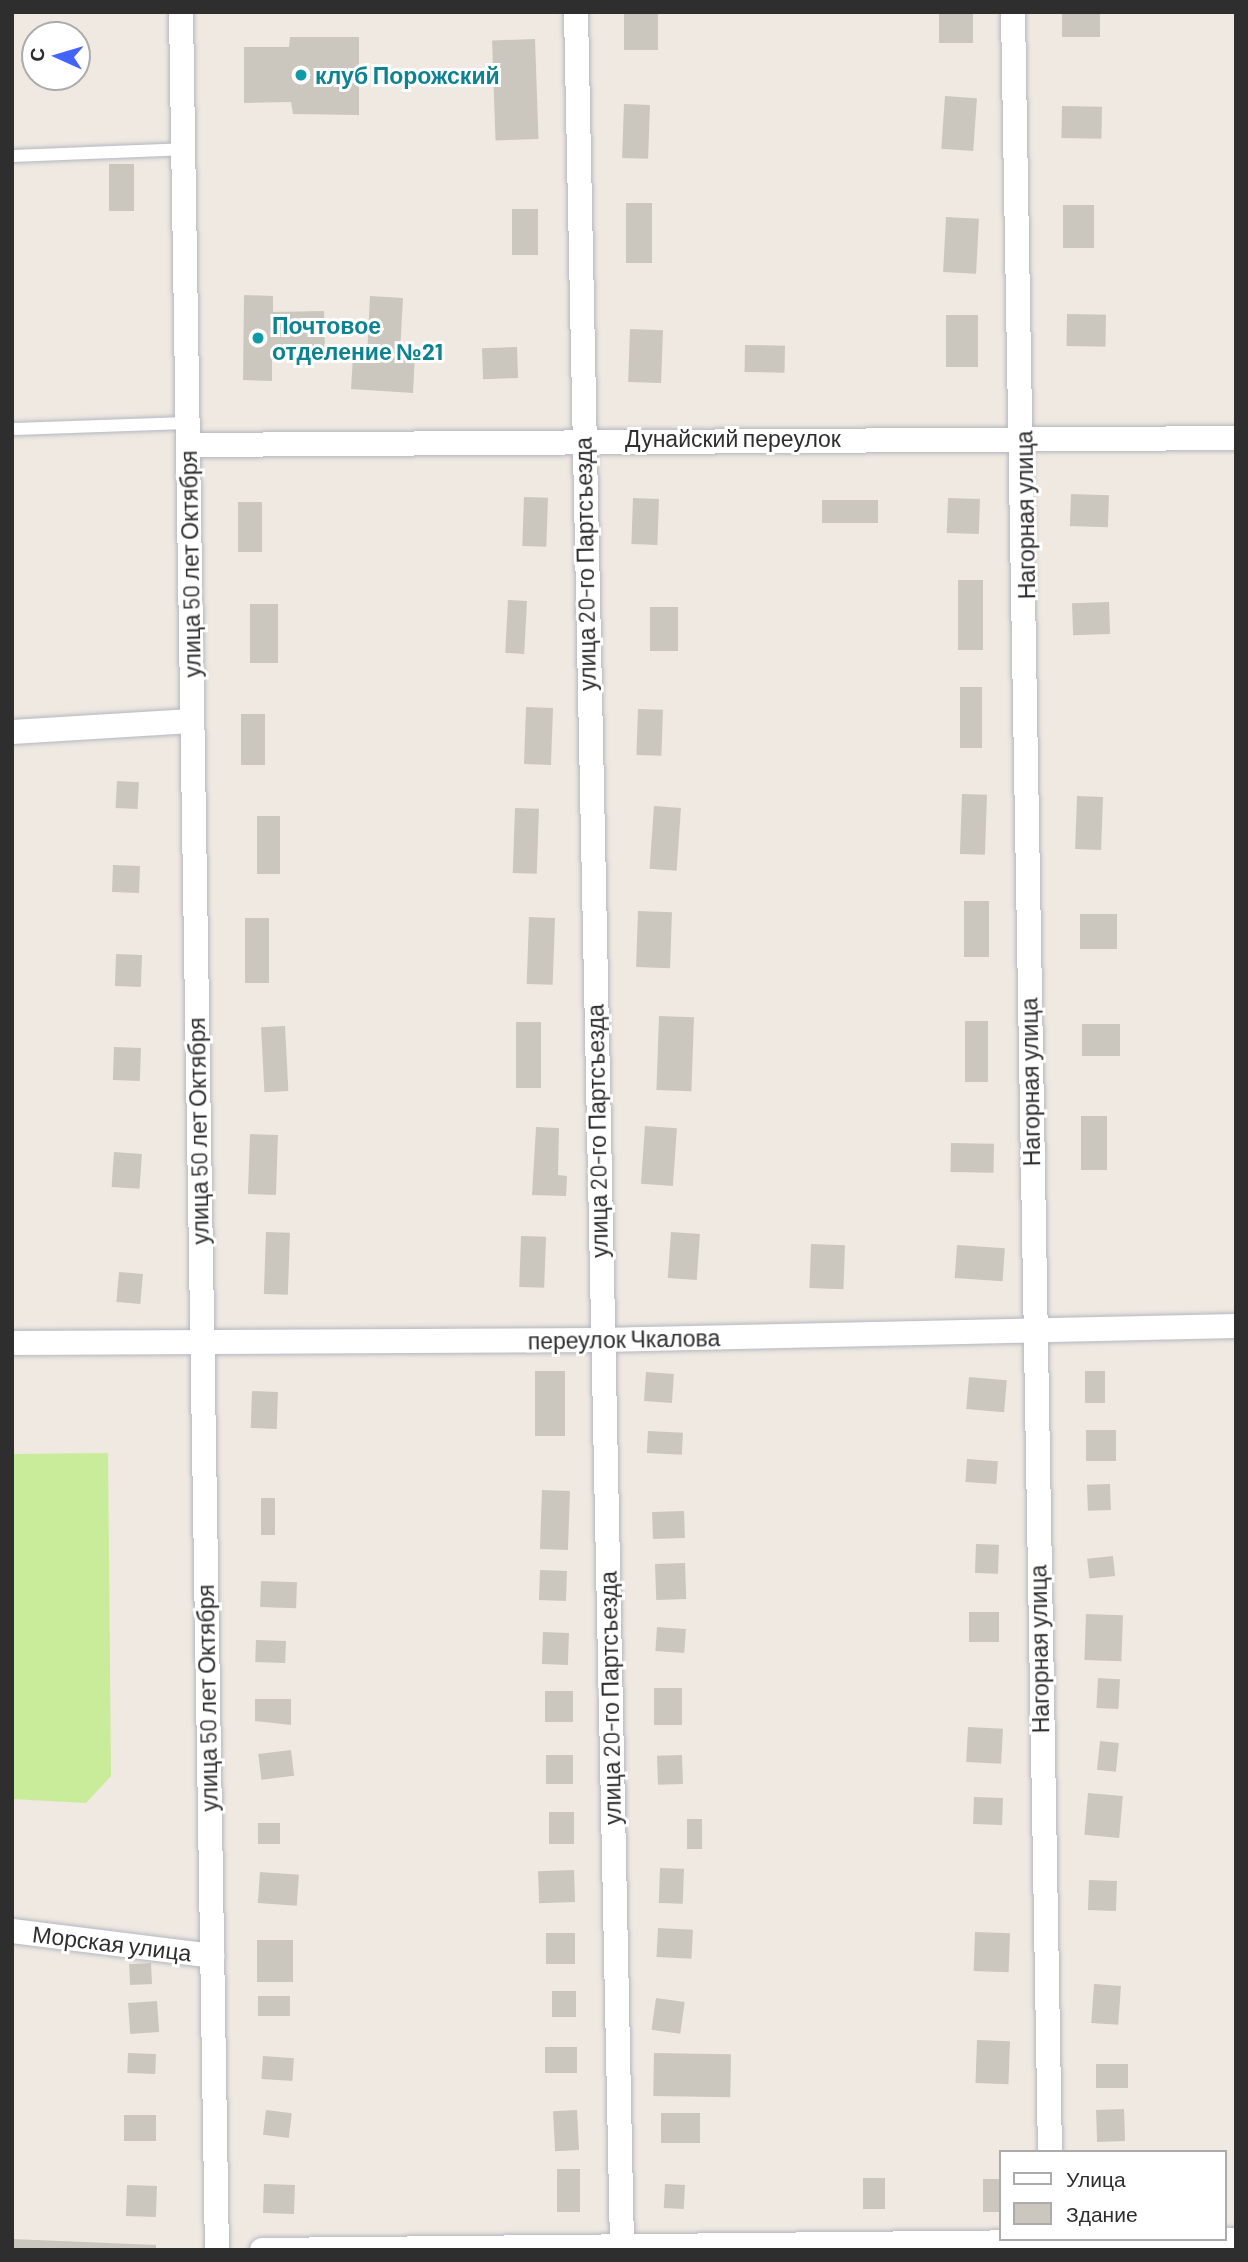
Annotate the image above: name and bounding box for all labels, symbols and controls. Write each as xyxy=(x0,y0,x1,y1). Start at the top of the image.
north arrow xyxy=(21,21,91,91)
text: С xyxy=(25,47,48,62)
place label: клуб Порожский xyxy=(315,61,500,89)
marker: клуб Порожский xyxy=(293,67,309,83)
place label: Почтовое отделение №21 xyxy=(272,311,443,365)
marker: Почтовое отделение №21 xyxy=(250,330,266,346)
street label: Дунайский переулок xyxy=(625,424,841,452)
street label: Нагорная улица xyxy=(1010,430,1040,600)
street label: улица 20-го Партсъезда xyxy=(569,437,601,691)
street label: улица 50 лет Октября xyxy=(174,450,206,678)
street label: Нагорная улица xyxy=(1015,997,1045,1167)
street label: улица 20-го Партсъезда xyxy=(581,1004,613,1258)
street label: улица 50 лет Октября xyxy=(182,1017,214,1245)
street label: переулок Чкалова xyxy=(527,1324,721,1354)
street label: Нагорная улица xyxy=(1024,1564,1054,1734)
street label: улица 20-го Партсъезда xyxy=(594,1571,626,1825)
street label: улица 50 лет Октября xyxy=(191,1584,223,1812)
street label: Морская улица xyxy=(31,1920,193,1966)
legend xyxy=(1000,2150,1227,2241)
text: Улица xyxy=(1066,2166,1126,2191)
text: Здание xyxy=(1066,2201,1138,2226)

